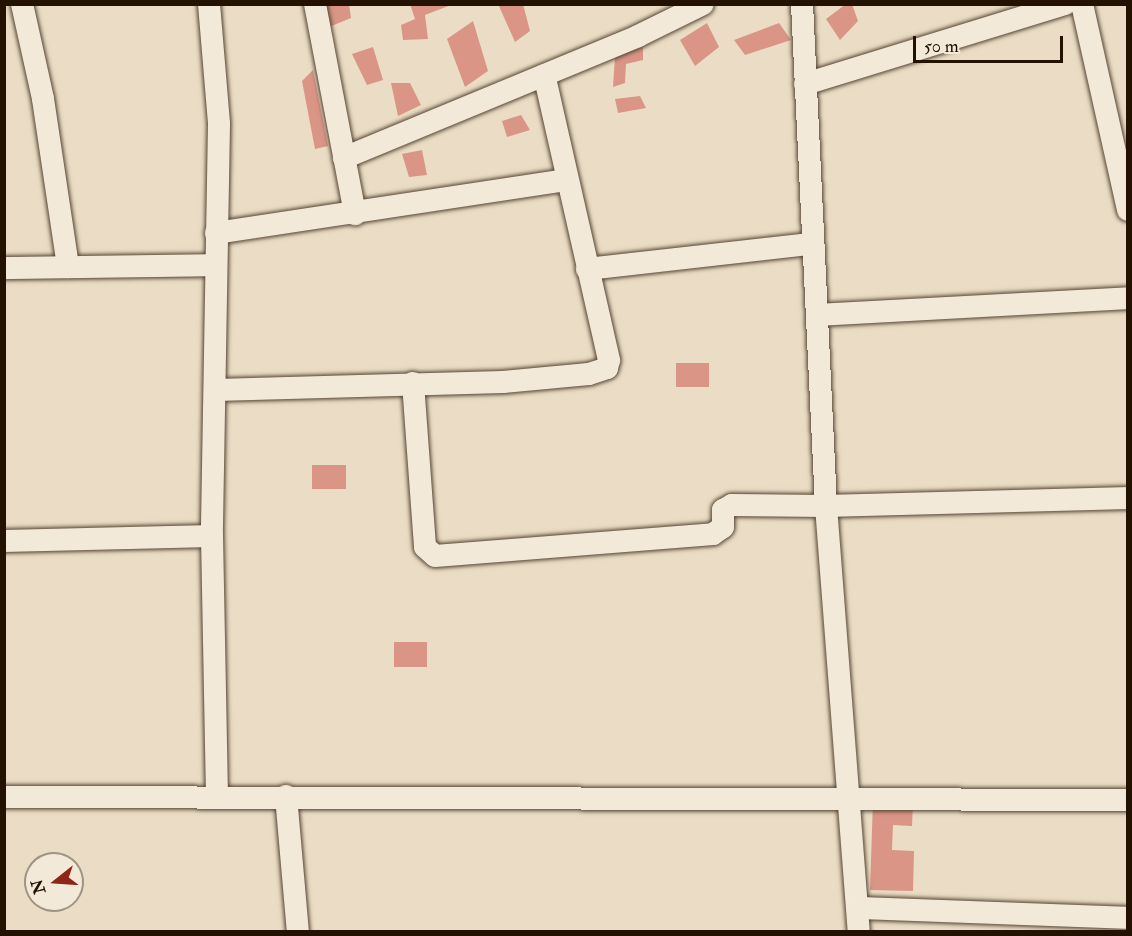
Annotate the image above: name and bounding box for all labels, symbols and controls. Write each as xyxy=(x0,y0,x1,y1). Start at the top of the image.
scale bar xyxy=(916,24,1066,62)
text: 50 m xyxy=(924,35,959,58)
north arrow xyxy=(24,852,84,912)
text: N xyxy=(27,877,50,896)

